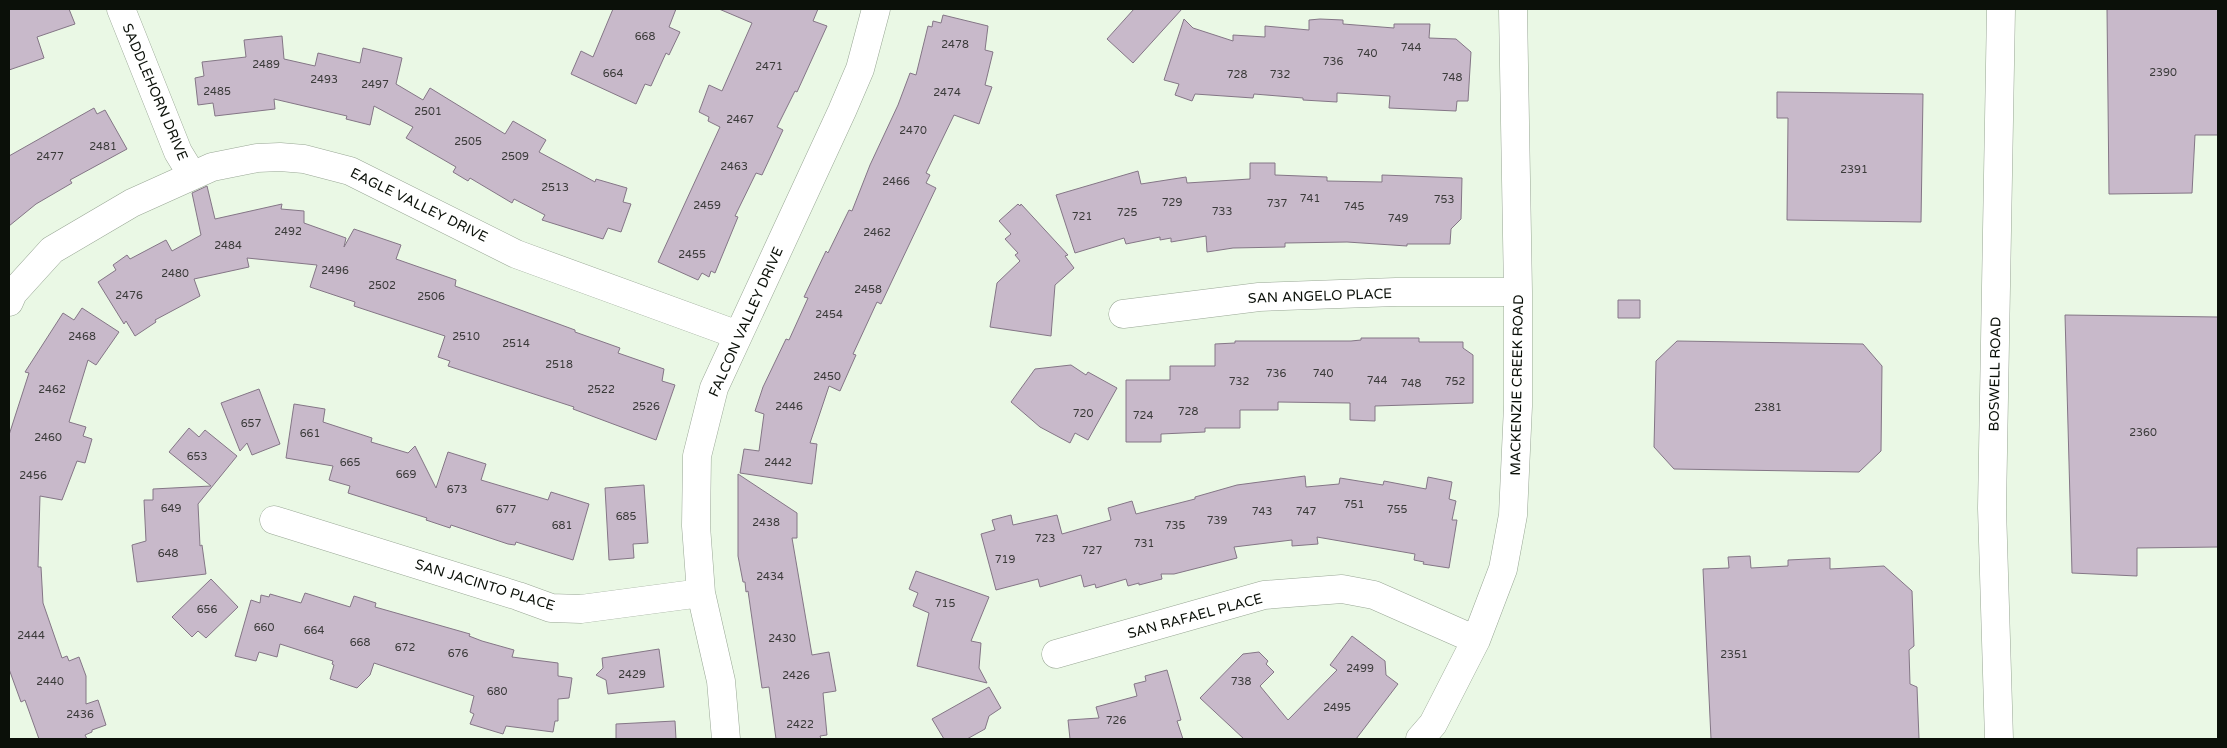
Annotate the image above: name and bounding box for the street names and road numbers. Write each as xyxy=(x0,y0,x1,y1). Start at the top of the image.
street label: SADDLEHORN DRIVE xyxy=(118,21,192,163)
street label: EAGLE VALLEY DRIVE xyxy=(348,164,491,246)
street label: FALCON VALLEY DRIVE xyxy=(705,244,787,400)
street label: SAN ANGELO PLACE xyxy=(1248,285,1392,307)
street label: MACKENZIE CREEK ROAD xyxy=(1507,294,1527,476)
street label: BOSWELL ROAD xyxy=(1986,317,2004,431)
street label: SAN JACINTO PLACE xyxy=(413,556,557,614)
street label: SAN RAFAEL PLACE xyxy=(1126,590,1265,642)

